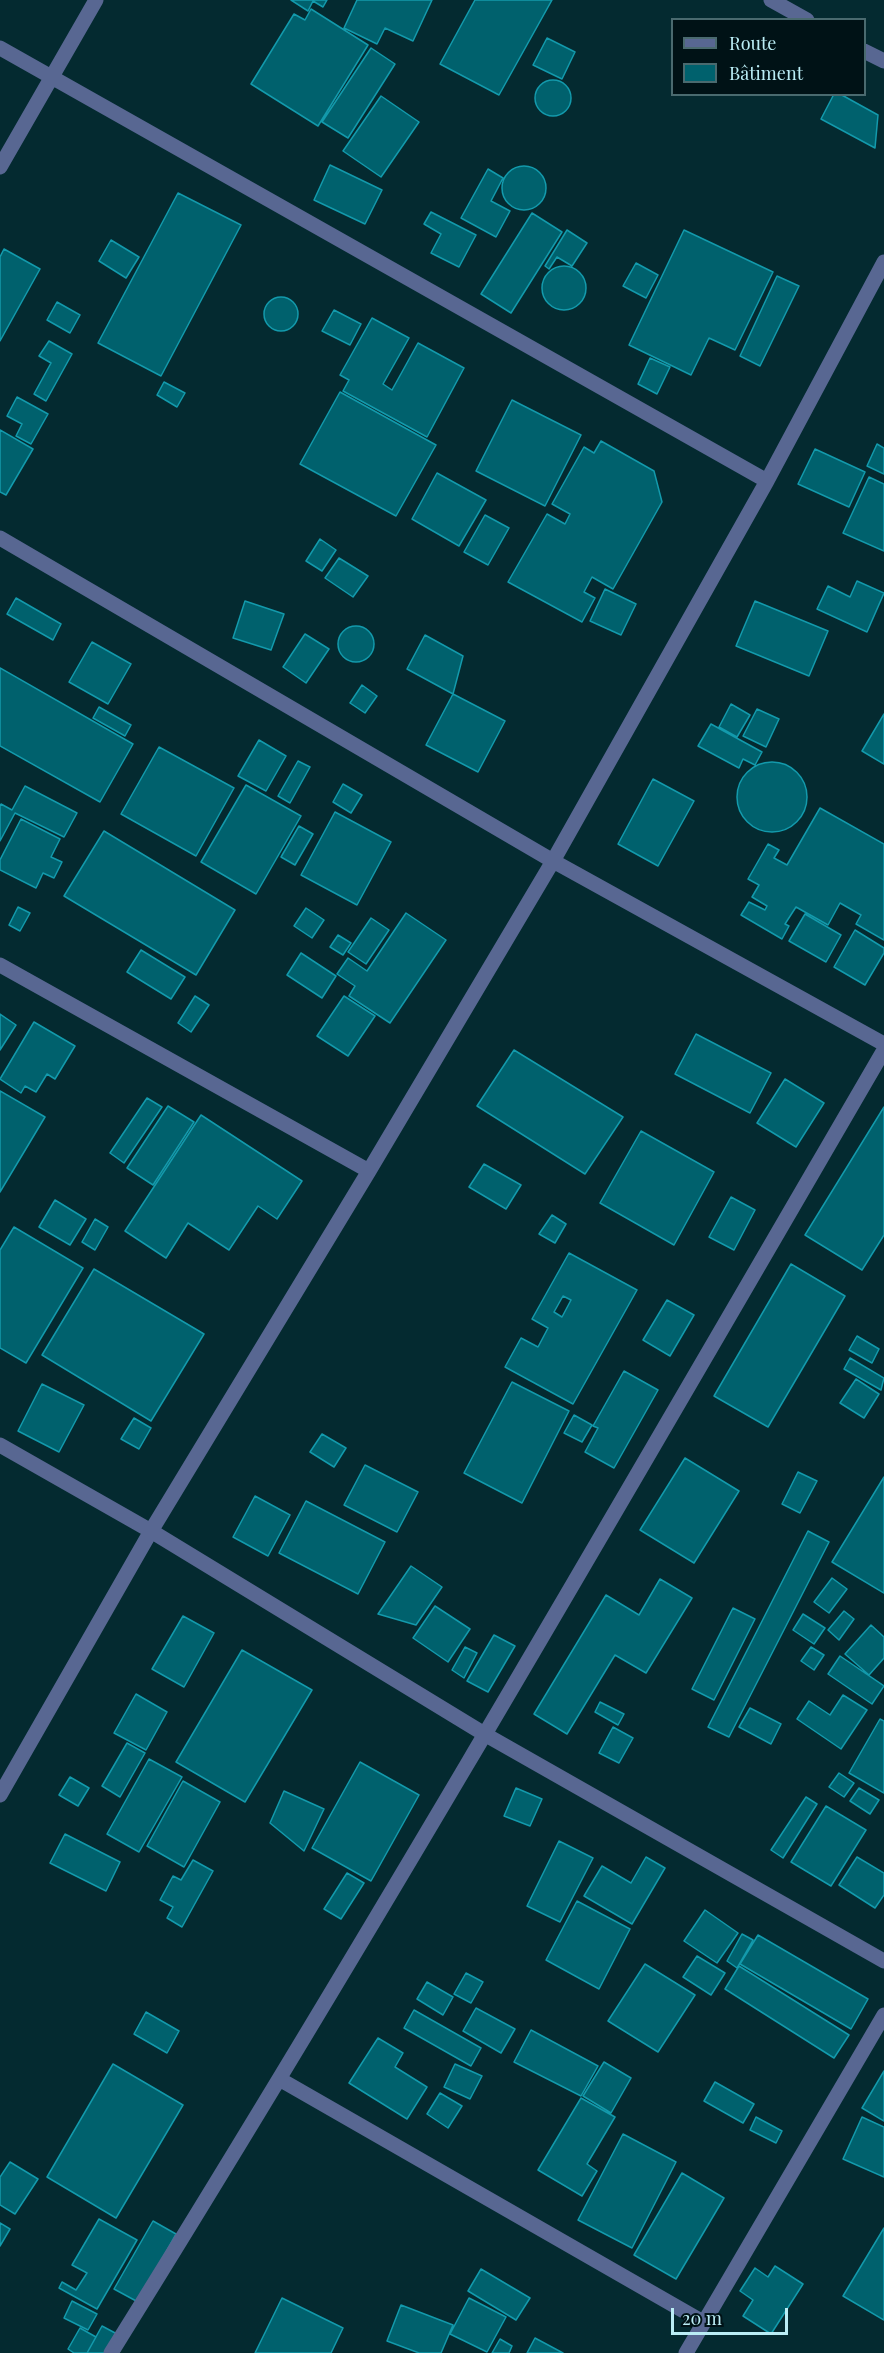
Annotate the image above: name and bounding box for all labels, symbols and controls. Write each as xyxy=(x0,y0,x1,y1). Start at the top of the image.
legend xyxy=(671,18,866,96)
text: Route xyxy=(729,31,776,55)
text: Bâtiment xyxy=(729,61,803,85)
scale bar xyxy=(674,2296,791,2334)
text: 20 m xyxy=(682,2306,722,2330)

